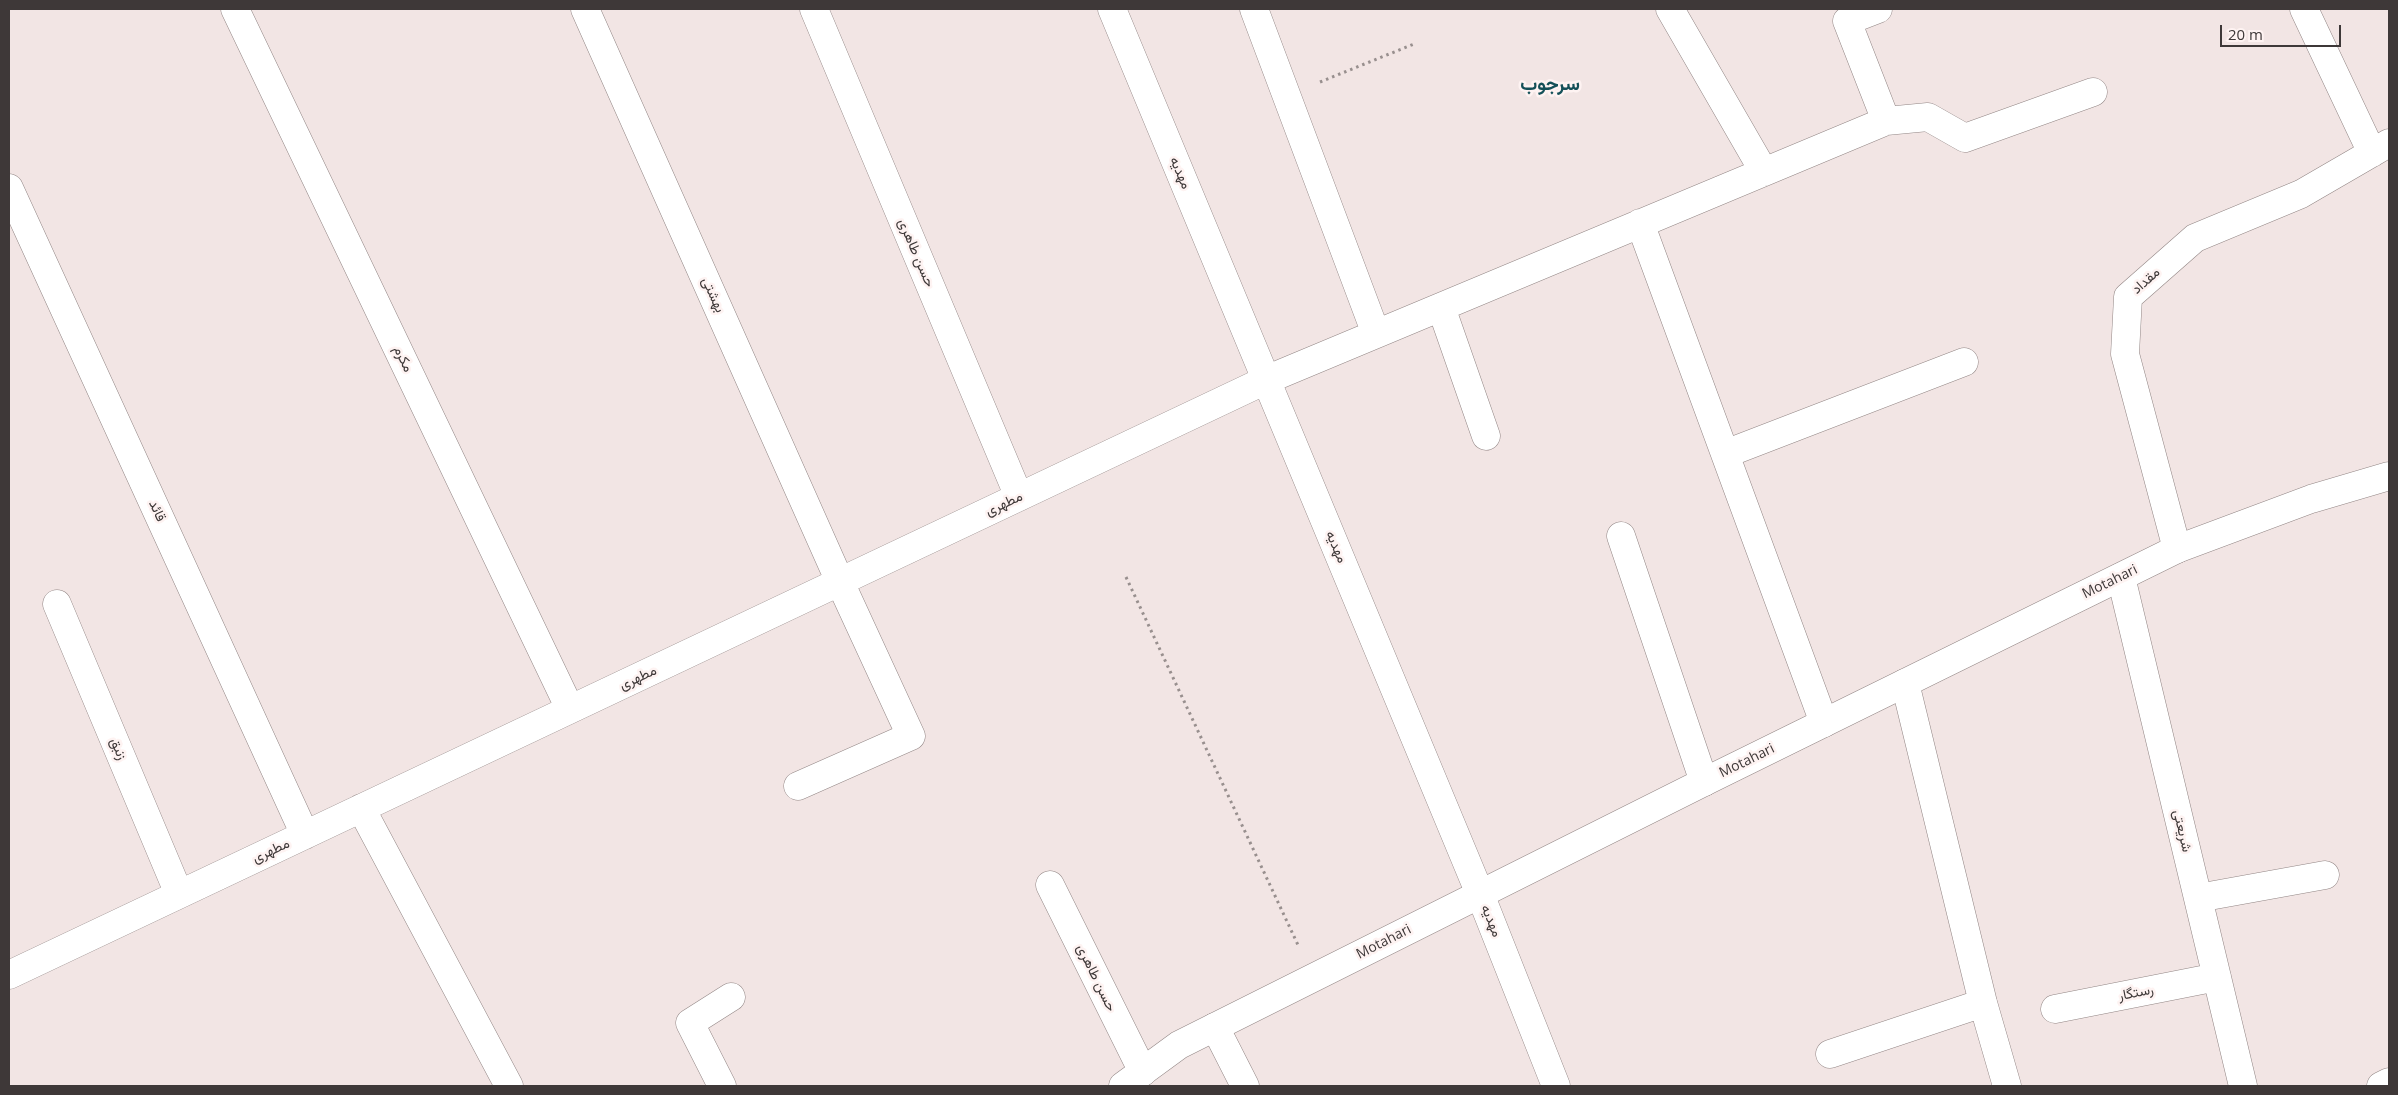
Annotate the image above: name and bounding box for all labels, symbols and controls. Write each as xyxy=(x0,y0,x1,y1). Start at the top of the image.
scale bar xyxy=(2223,15,2344,47)
text: 20 m xyxy=(2228,24,2263,44)
district label: سرجوب xyxy=(1520,74,1580,96)
street label: مهدیه xyxy=(1166,154,1194,192)
street label: حسن طاهری xyxy=(894,216,938,290)
street label: مقداد xyxy=(2129,264,2163,298)
street label: بهشتی xyxy=(698,275,728,315)
street label: مکرم xyxy=(389,343,417,375)
street label: مطهری xyxy=(983,488,1025,520)
street label: قائد xyxy=(145,498,169,524)
street label: مهدیه xyxy=(1322,528,1350,566)
street label: Motahari xyxy=(2080,561,2140,603)
street label: مطهری xyxy=(617,662,659,694)
street label: زنبق xyxy=(106,735,130,763)
street label: Motahari xyxy=(1717,740,1777,782)
street label: شریعتی xyxy=(2169,808,2195,854)
street label: مطهری xyxy=(250,835,292,867)
street label: مهدیه xyxy=(1477,902,1505,940)
street label: Motahari xyxy=(1354,921,1414,963)
street label: حسن طاهری xyxy=(1073,942,1119,1014)
street label: رستگار xyxy=(2117,981,2155,1005)

